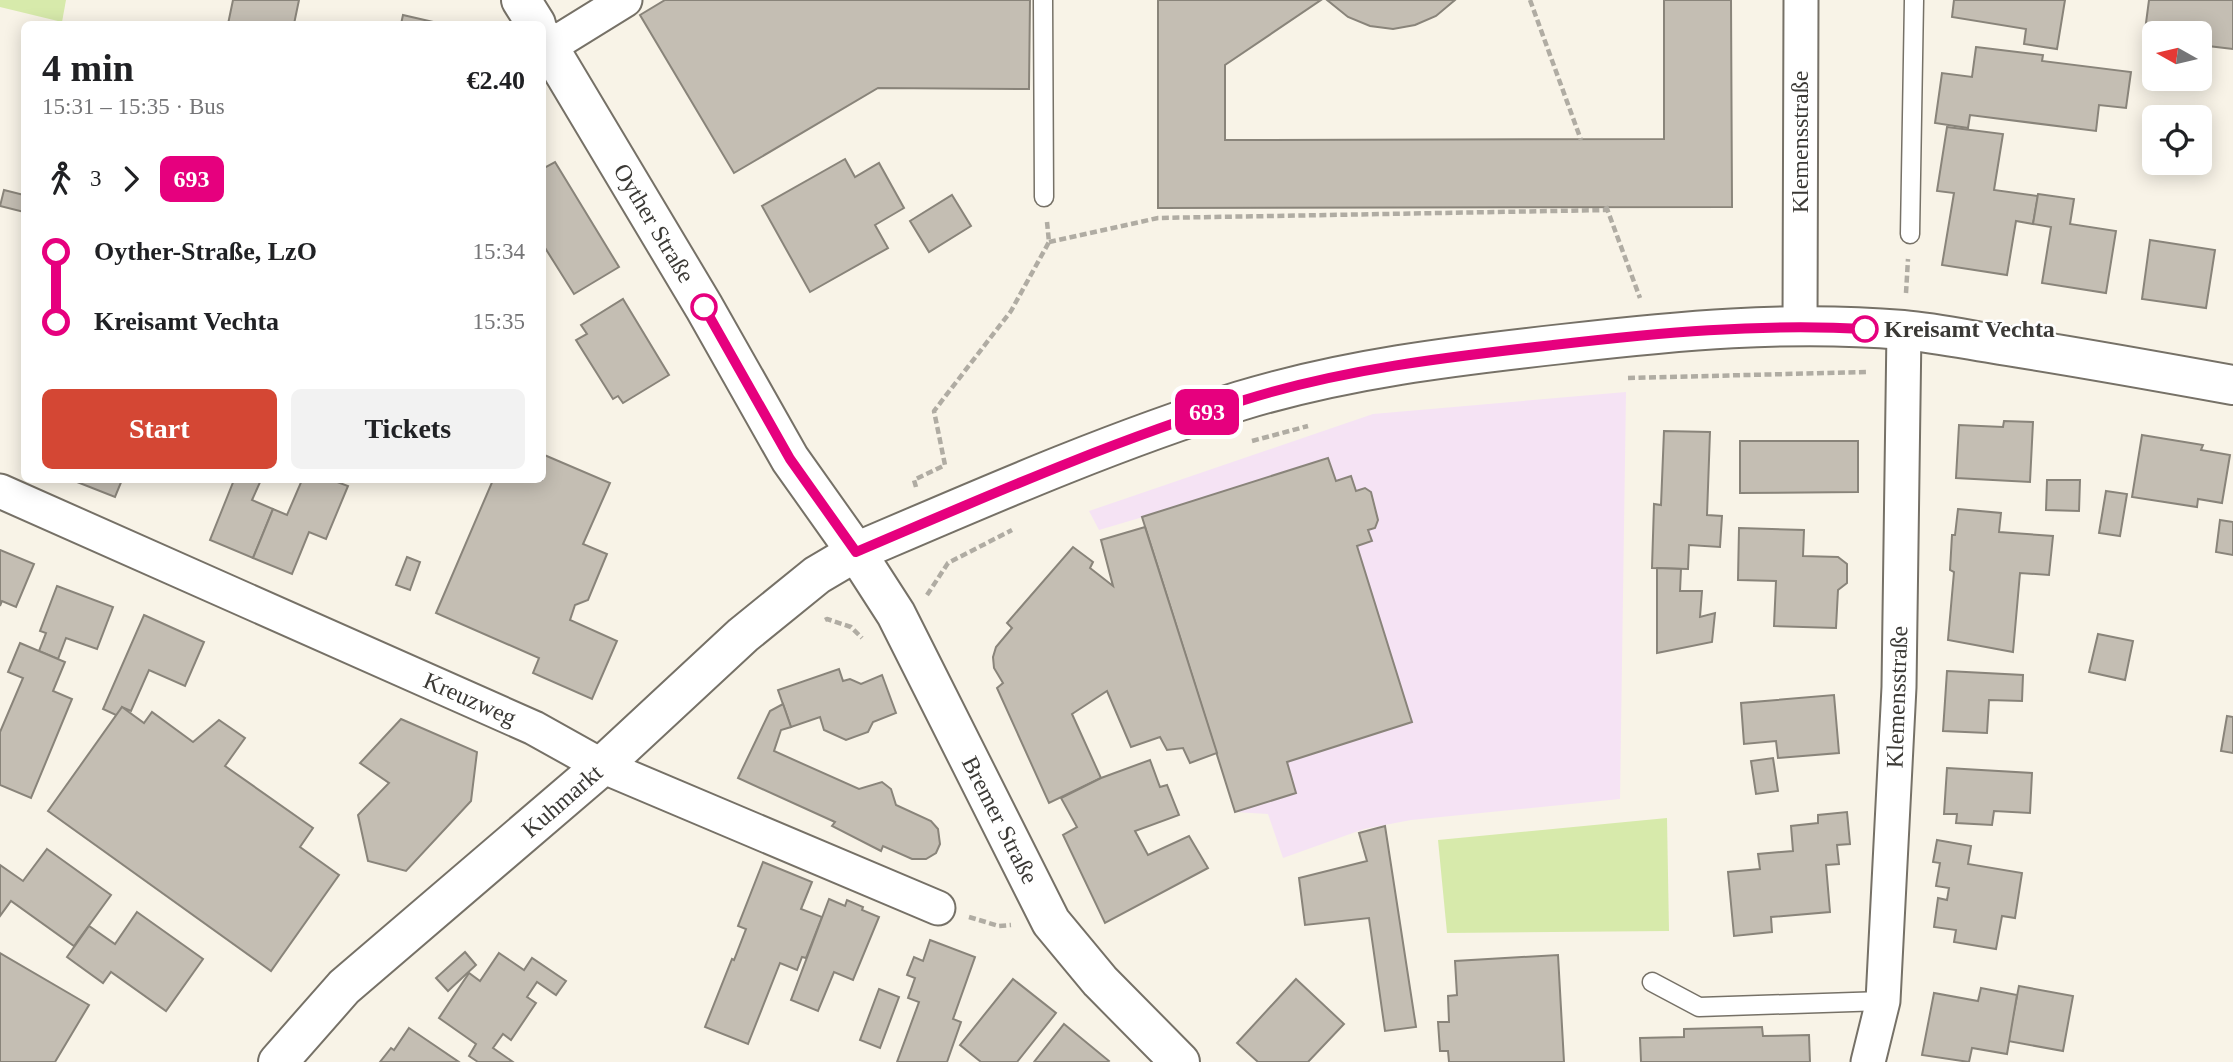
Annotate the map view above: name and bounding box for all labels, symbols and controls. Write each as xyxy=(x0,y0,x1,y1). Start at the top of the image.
north arrow xyxy=(2142,21,2212,91)
map controls xyxy=(2142,21,2212,175)
text: 4 min xyxy=(42,47,134,89)
text: €2.40 xyxy=(467,66,525,95)
street label: Klemensstraße xyxy=(1787,71,1813,213)
text: 15:31 – 15:35 · Bus xyxy=(42,94,225,119)
button: locate xyxy=(2142,105,2212,175)
street label: Oyther Straße xyxy=(608,159,700,287)
icon: walk xyxy=(42,160,80,198)
icon: forward xyxy=(112,160,150,198)
text: 3 xyxy=(90,166,102,191)
text: 693 xyxy=(174,166,210,192)
text: Oyther-Straße, LzO xyxy=(94,237,317,266)
text: 15:34 xyxy=(473,239,525,264)
unlabelled marker xyxy=(691,294,717,320)
text: Kreisamt Vechta xyxy=(94,307,279,336)
text: 15:35 xyxy=(473,309,525,334)
marker: Kreisamt Vechta xyxy=(1852,316,1878,342)
place label: Kreisamt Vechta xyxy=(1884,316,2055,342)
button: Start xyxy=(42,389,277,469)
button: Tickets xyxy=(291,389,525,469)
line badge: 693 xyxy=(1167,389,1247,435)
text: 693 xyxy=(1189,399,1225,425)
street label: Klemensstraße xyxy=(1882,625,1912,769)
street label: Kreuzweg xyxy=(420,667,520,731)
street label: Bremer Straße xyxy=(957,752,1043,888)
street label: Kuhmarkt xyxy=(517,759,608,843)

